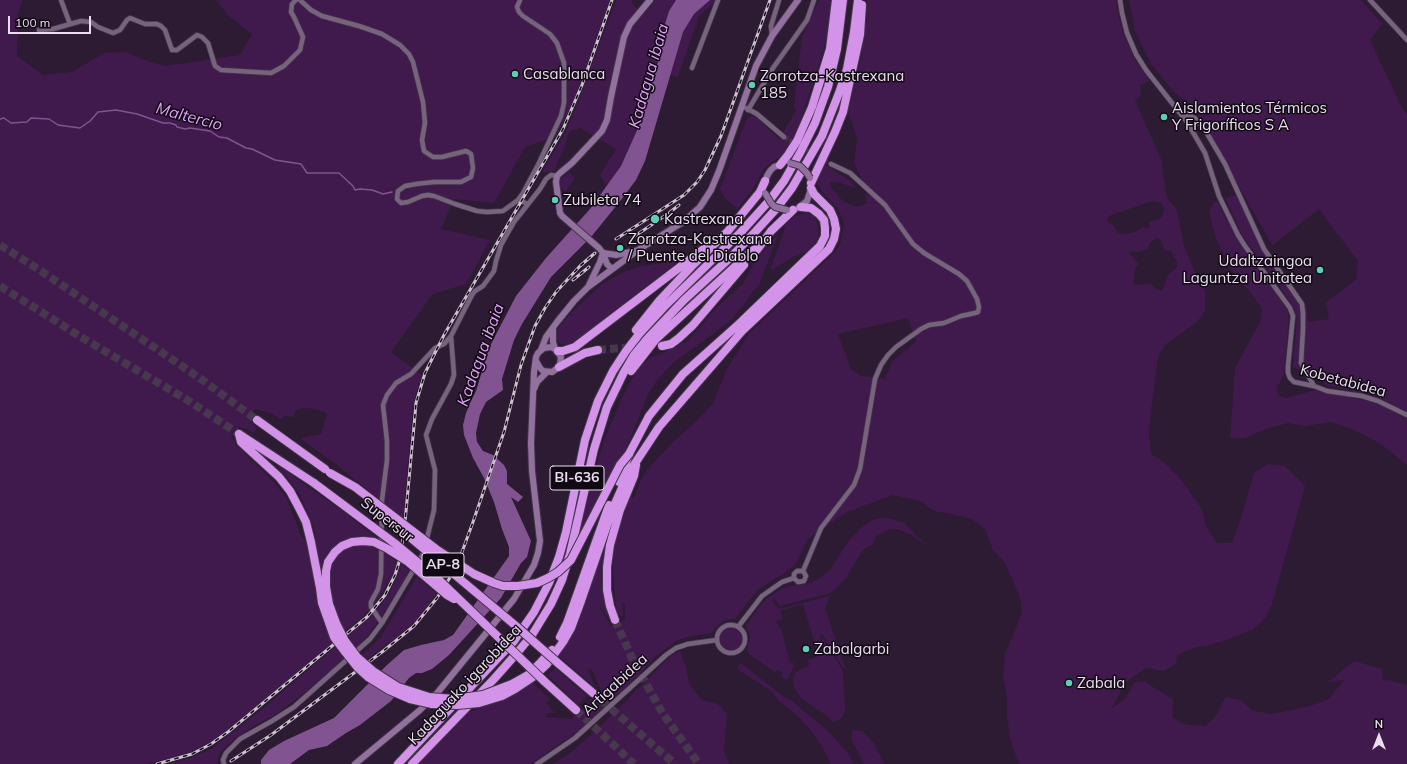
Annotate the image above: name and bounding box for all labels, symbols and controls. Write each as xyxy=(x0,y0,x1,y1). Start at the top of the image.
scale bar xyxy=(10,8,93,34)
text: 100 m xyxy=(15,15,50,30)
water label: Kadagua ibaia xyxy=(625,21,673,131)
place label: Casablanca xyxy=(523,65,605,83)
place label: Zorrotza-Kastrexana 185 xyxy=(760,67,904,102)
marker: Casablanca xyxy=(510,69,520,79)
marker: Zorrotza-Kastrexana 185 xyxy=(747,80,757,90)
water label: Maltercio xyxy=(154,99,224,135)
place label: Aislamientos Térmicos Y Frigoríficos S A xyxy=(1172,99,1327,134)
marker: Aislamientos Térmicos Y Frigoríficos S A xyxy=(1159,112,1169,122)
place label: Zubileta 74 xyxy=(563,191,641,209)
marker: Zubileta 74 xyxy=(550,195,560,205)
place label: Kastrexana xyxy=(664,210,743,228)
marker: Kastrexana xyxy=(649,213,661,225)
place label: Zorrotza-Kastrexana / Puente del Diablo xyxy=(628,230,772,265)
marker: Zorrotza-Kastrexana / Puente del Diablo xyxy=(615,243,625,253)
place label: Udaltzaingoa Laguntza Unitatea xyxy=(1183,252,1312,287)
marker: Udaltzaingoa Laguntza Unitatea xyxy=(1315,265,1325,275)
water label: Kadagua ibaia xyxy=(454,301,508,409)
street label: Kobetabidea xyxy=(1298,361,1388,401)
road number: BI-636 xyxy=(550,466,604,490)
street label: Supersur xyxy=(357,494,417,546)
road number: AP-8 xyxy=(422,553,464,577)
street label: Kadaguako igarobidea xyxy=(405,621,525,749)
place label: Zabalgarbi xyxy=(814,640,889,658)
marker: Zabalgarbi xyxy=(801,644,811,654)
street label: Artigabidea xyxy=(579,650,651,720)
place label: Zabala xyxy=(1077,674,1125,692)
marker: Zabala xyxy=(1064,678,1074,688)
north arrow xyxy=(1359,716,1399,756)
text: N xyxy=(1375,717,1383,731)

